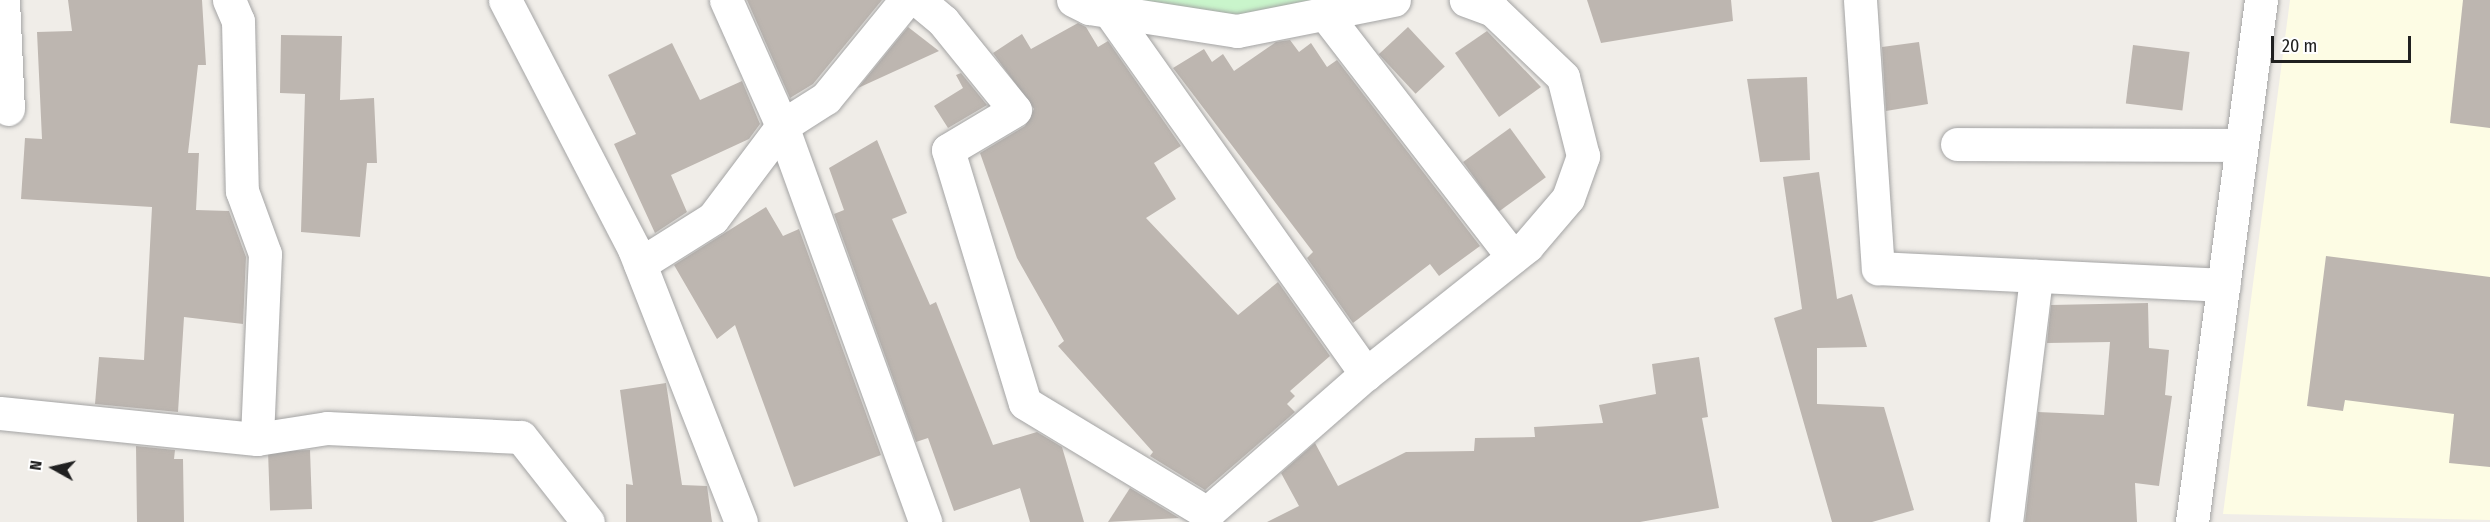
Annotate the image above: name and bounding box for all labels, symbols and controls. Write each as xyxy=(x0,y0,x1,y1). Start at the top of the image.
scale bar xyxy=(2274,24,2414,62)
text: 20 m xyxy=(2282,35,2317,57)
north arrow xyxy=(24,438,84,498)
text: N xyxy=(26,459,46,471)

